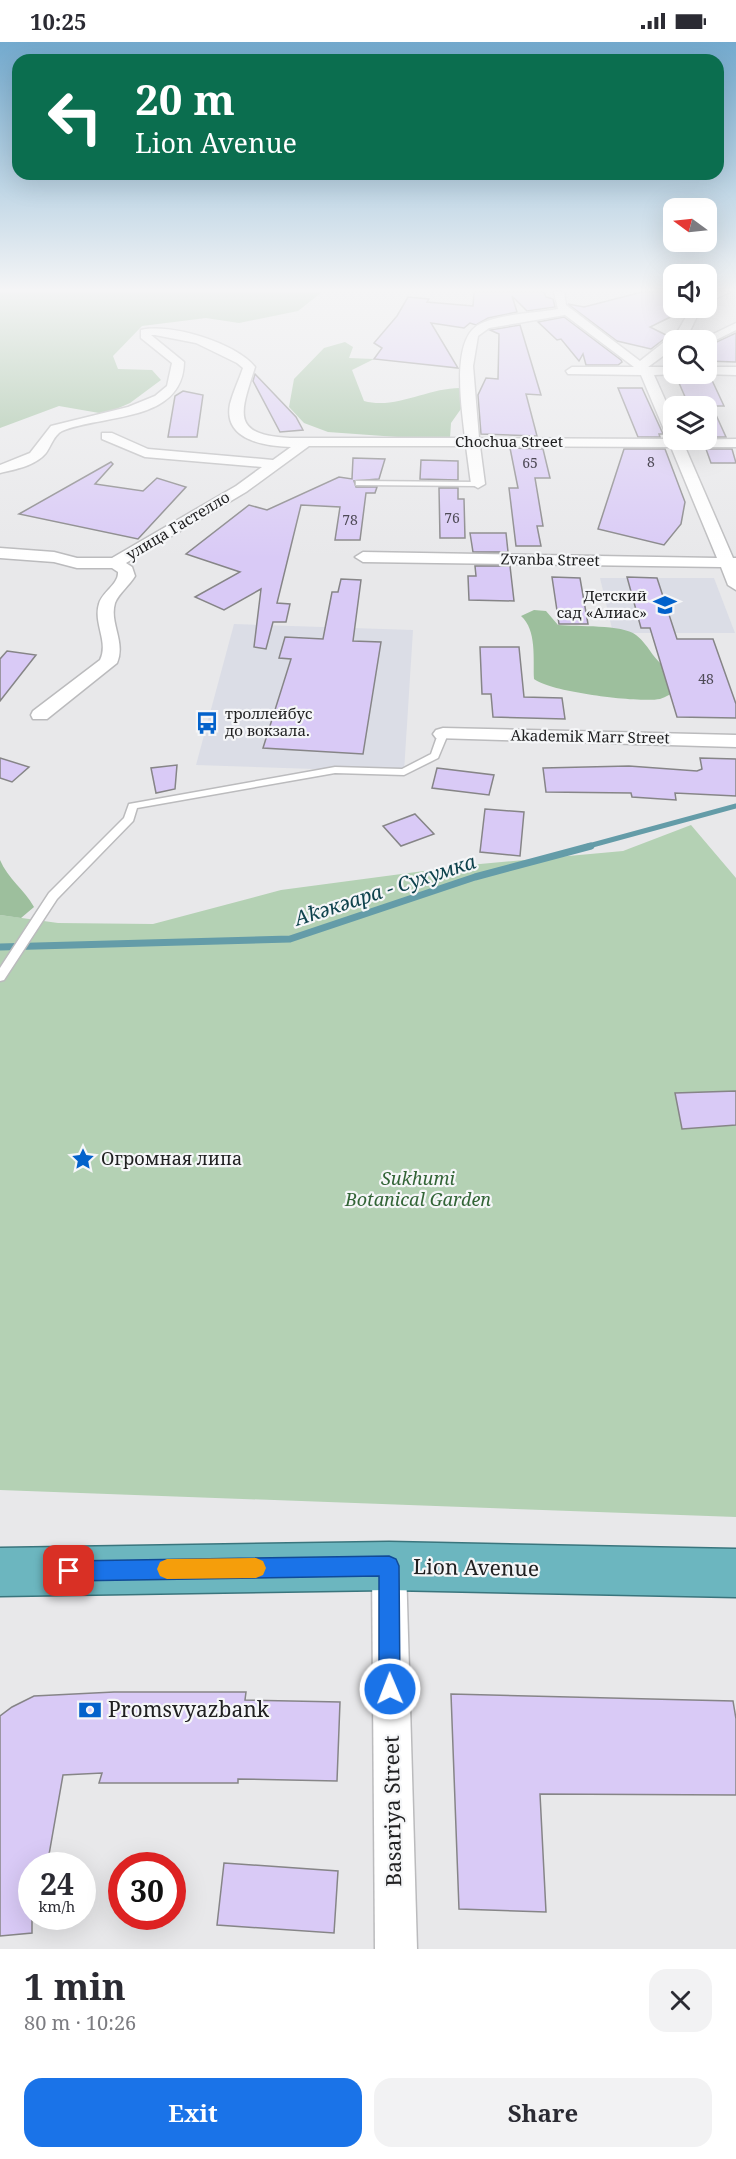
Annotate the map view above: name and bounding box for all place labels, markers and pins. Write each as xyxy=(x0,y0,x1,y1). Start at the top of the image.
place label: Детский сад «Алиас» xyxy=(557,585,647,622)
school or university icon: Детский сад «Алиас» xyxy=(652,592,678,618)
place label: троллейбус до вокзала. xyxy=(225,703,312,740)
bus stop icon: троллейбус до вокзала. xyxy=(194,710,220,736)
place icon: Огромная липа xyxy=(70,1146,96,1172)
place label: Огромная липа xyxy=(101,1146,242,1170)
pin xyxy=(43,1545,94,1596)
place label: Promsvyazbank xyxy=(108,1695,270,1723)
bank icon: Promsvyazbank xyxy=(77,1697,103,1723)

